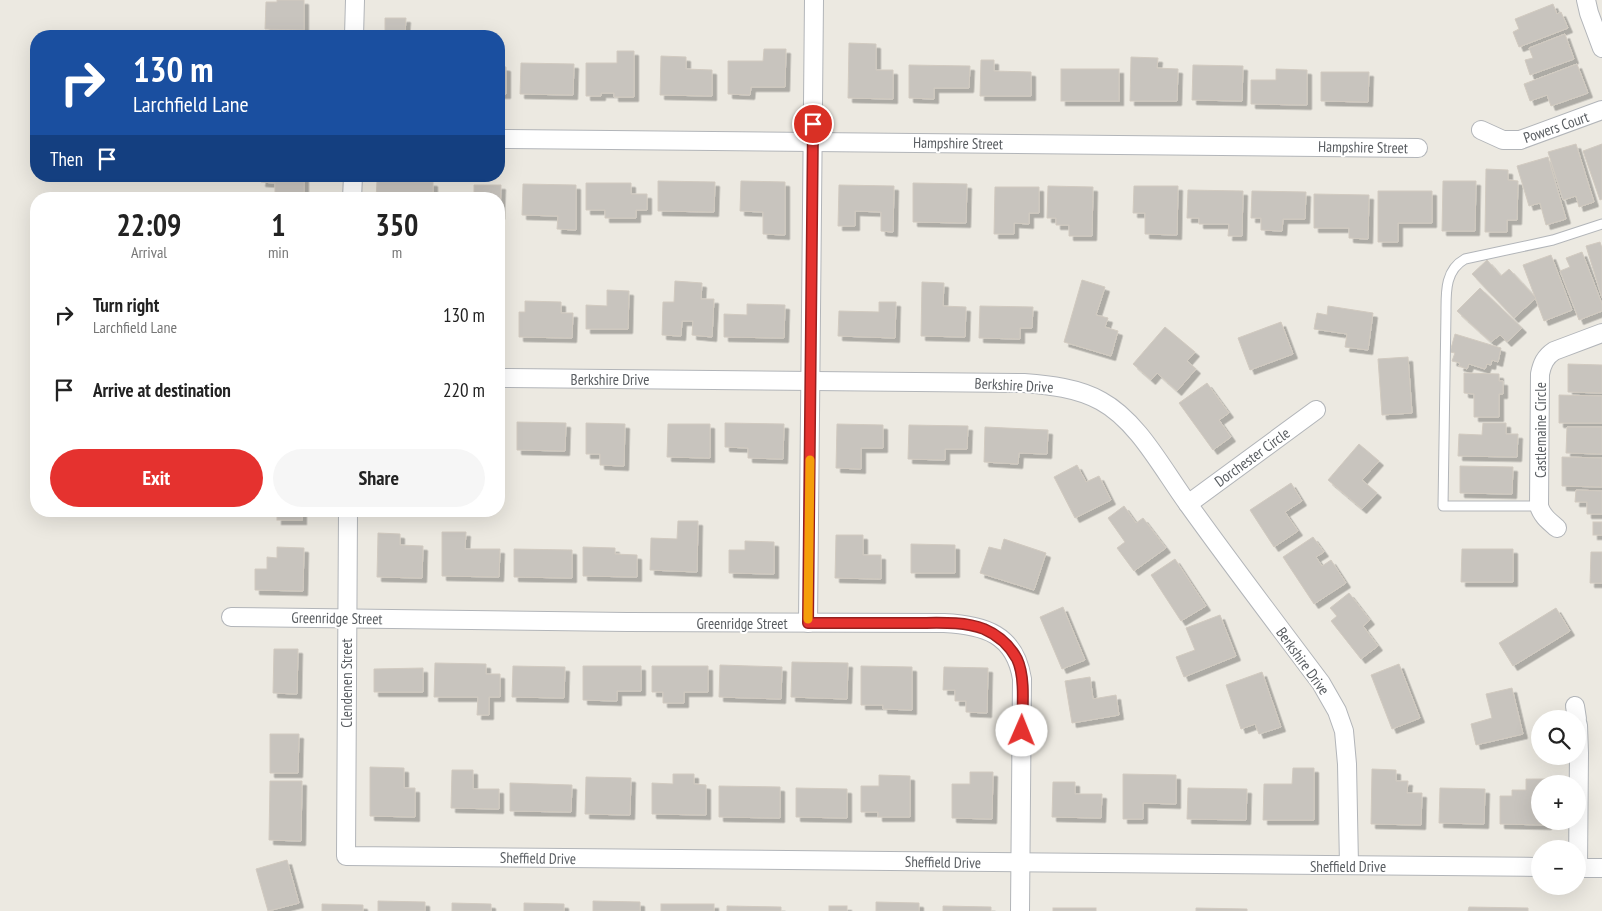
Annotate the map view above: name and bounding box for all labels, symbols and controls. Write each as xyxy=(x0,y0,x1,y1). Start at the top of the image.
text: 130 m xyxy=(133,46,214,92)
icon: right xyxy=(50,50,115,115)
text: Larchfield Lane xyxy=(133,90,249,118)
pin xyxy=(792,103,834,145)
street label: Powers Court xyxy=(1521,107,1591,147)
icon: arrive xyxy=(799,110,827,138)
street label: Hampshire Street xyxy=(913,133,1003,153)
street label: Hampshire Street xyxy=(1318,137,1408,157)
icon: arrive xyxy=(93,145,121,173)
text: Then xyxy=(50,147,83,171)
text: 22:09 xyxy=(117,205,181,244)
text: 1 xyxy=(271,205,286,244)
text: 350 xyxy=(375,205,418,244)
text: Arrival xyxy=(131,242,167,262)
text: min xyxy=(268,242,289,262)
text: m xyxy=(392,242,402,262)
text: Turn right xyxy=(93,293,159,317)
icon: right xyxy=(50,301,78,329)
text: 130 m xyxy=(443,303,485,327)
text: Larchfield Lane xyxy=(93,317,177,337)
street label: Berkshire Drive xyxy=(571,370,649,389)
street label: Berkshire Drive xyxy=(974,373,1054,397)
icon: arrive xyxy=(50,376,78,404)
text: Arrive at destination xyxy=(93,378,231,402)
text: 220 m xyxy=(443,378,485,402)
street label: Castlemaine Circle xyxy=(1531,382,1550,478)
street label: Dorchester Circle xyxy=(1211,423,1293,491)
button: Exit xyxy=(50,449,263,507)
button: Share xyxy=(273,449,485,507)
street label: Greenridge Street xyxy=(291,608,383,628)
street label: Greenridge Street xyxy=(696,614,788,633)
street label: Berkshire Drive xyxy=(1272,624,1334,698)
street label: Clendenen Street xyxy=(337,638,356,728)
position arrow xyxy=(995,704,1047,756)
map controls xyxy=(1531,710,1586,895)
button: search xyxy=(1531,710,1586,765)
button: + xyxy=(1531,775,1586,830)
button: − xyxy=(1531,840,1586,895)
street label: Sheffield Drive xyxy=(500,848,576,868)
street label: Sheffield Drive xyxy=(905,852,981,872)
street label: Sheffield Drive xyxy=(1310,857,1386,876)

